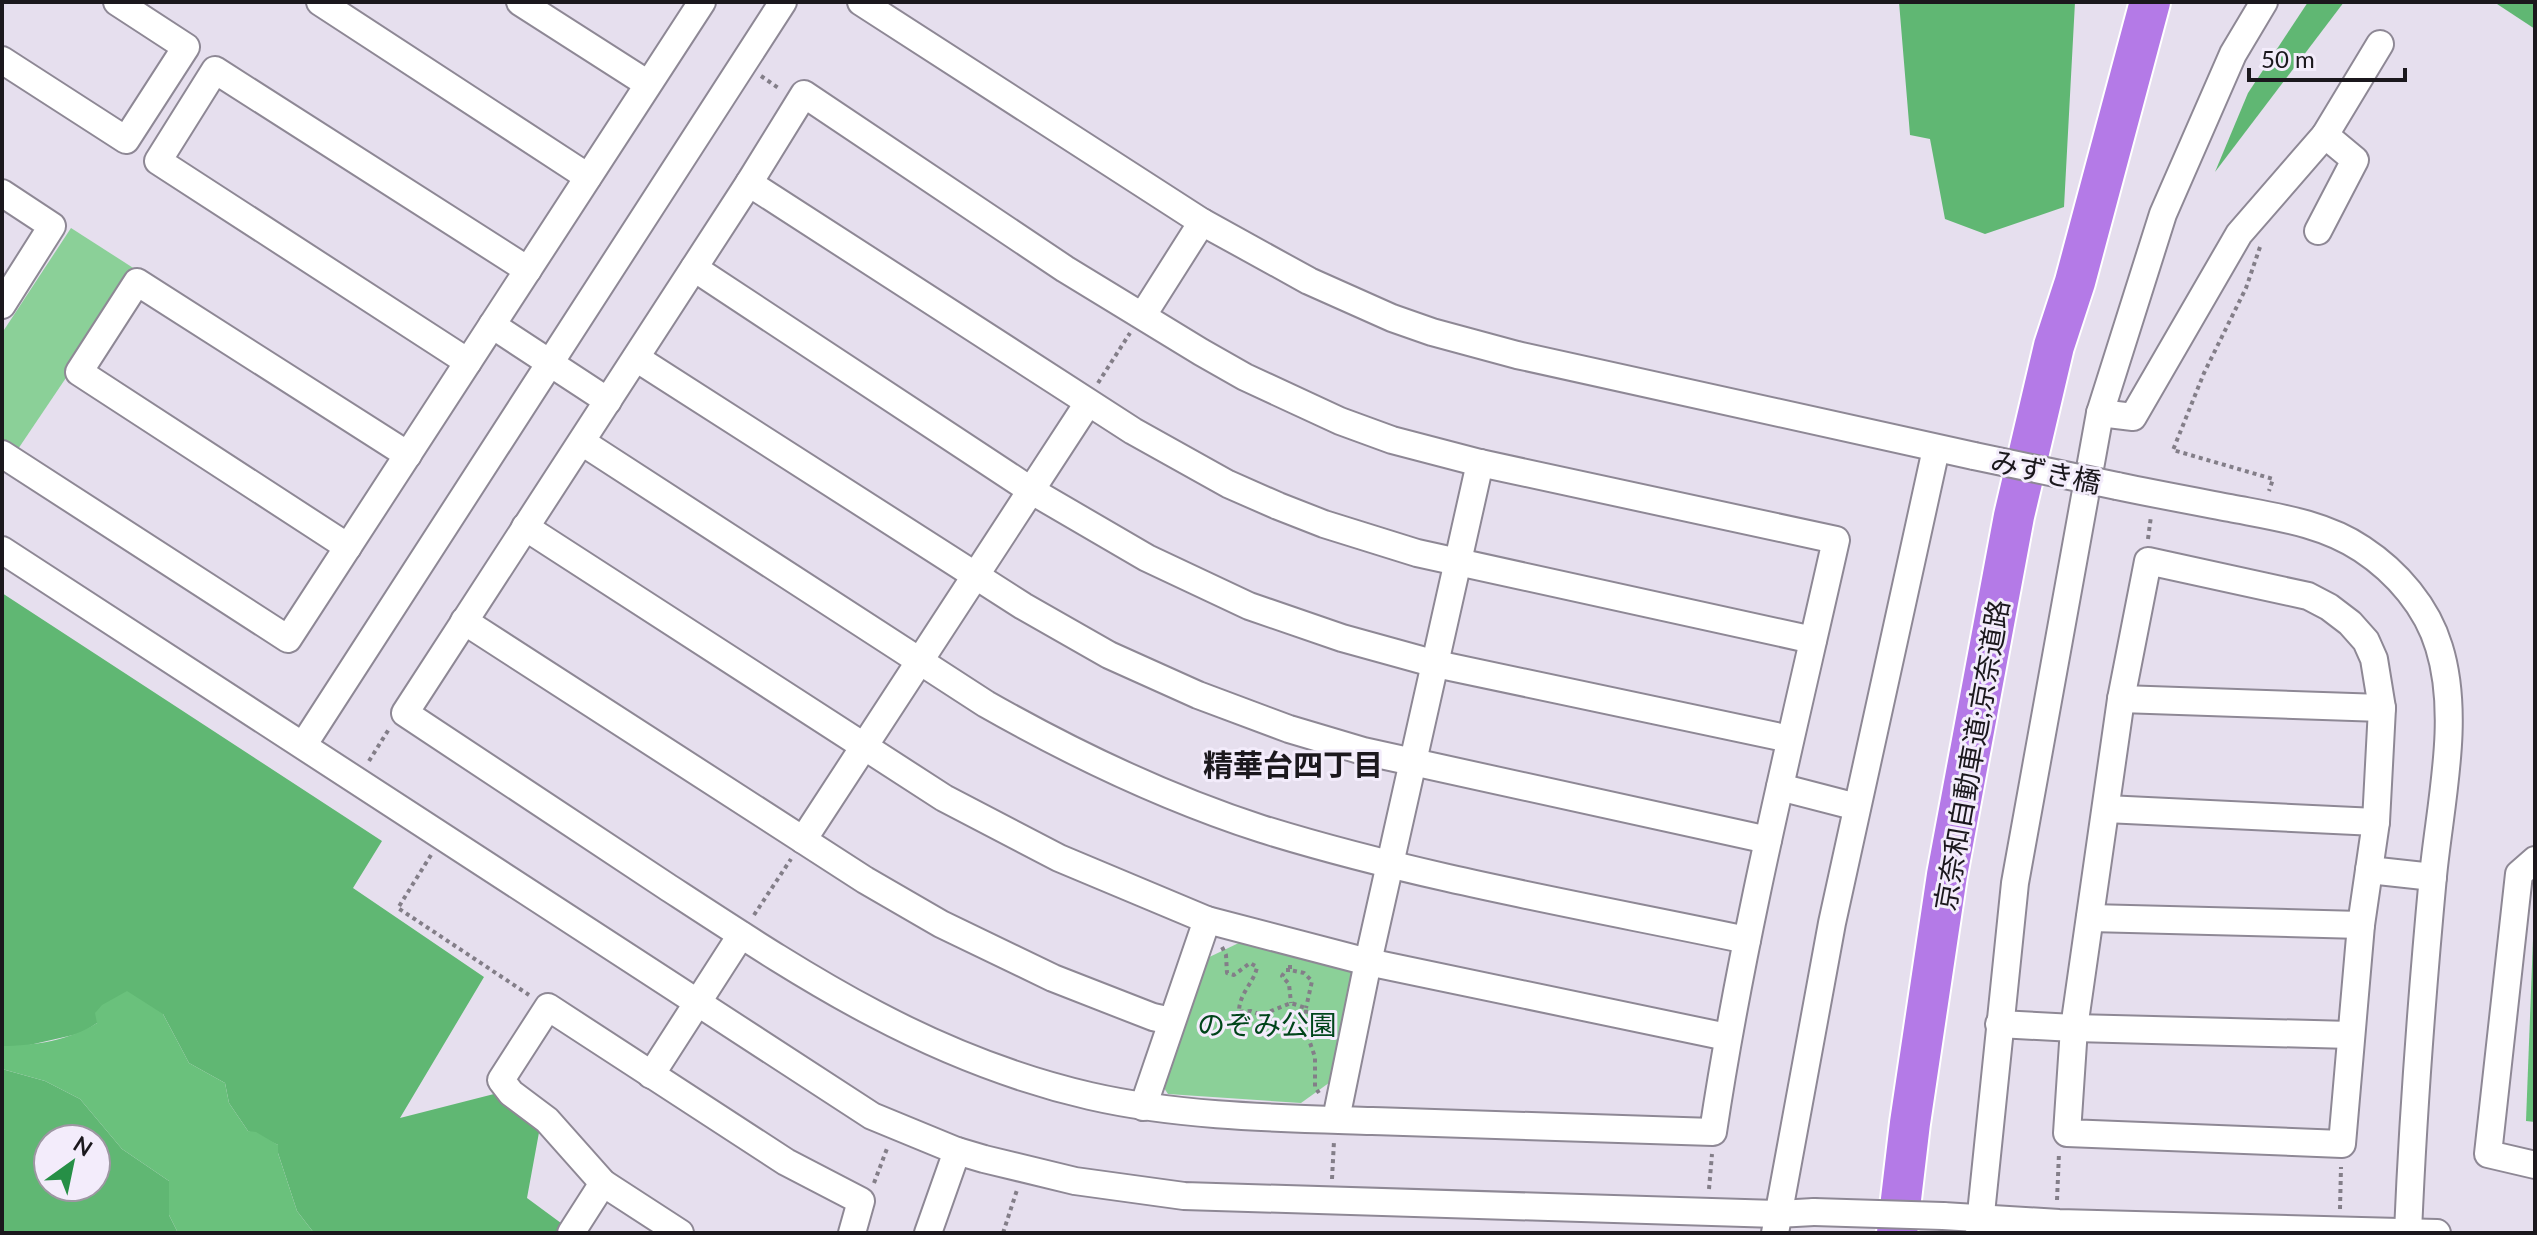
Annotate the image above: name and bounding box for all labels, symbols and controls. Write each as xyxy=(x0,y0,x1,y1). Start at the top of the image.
scale bar xyxy=(2249,32,2405,82)
text: 50 m xyxy=(2261,44,2315,73)
street label: みずき橋 xyxy=(1988,443,2104,499)
street label: 京奈和自動車道;京奈道路 xyxy=(1927,597,2015,913)
district label: 精華台四丁目 xyxy=(1203,746,1383,782)
park label: のぞみ公園 xyxy=(1197,1007,1337,1041)
north arrow xyxy=(32,1123,112,1203)
text: N xyxy=(69,1130,98,1162)

